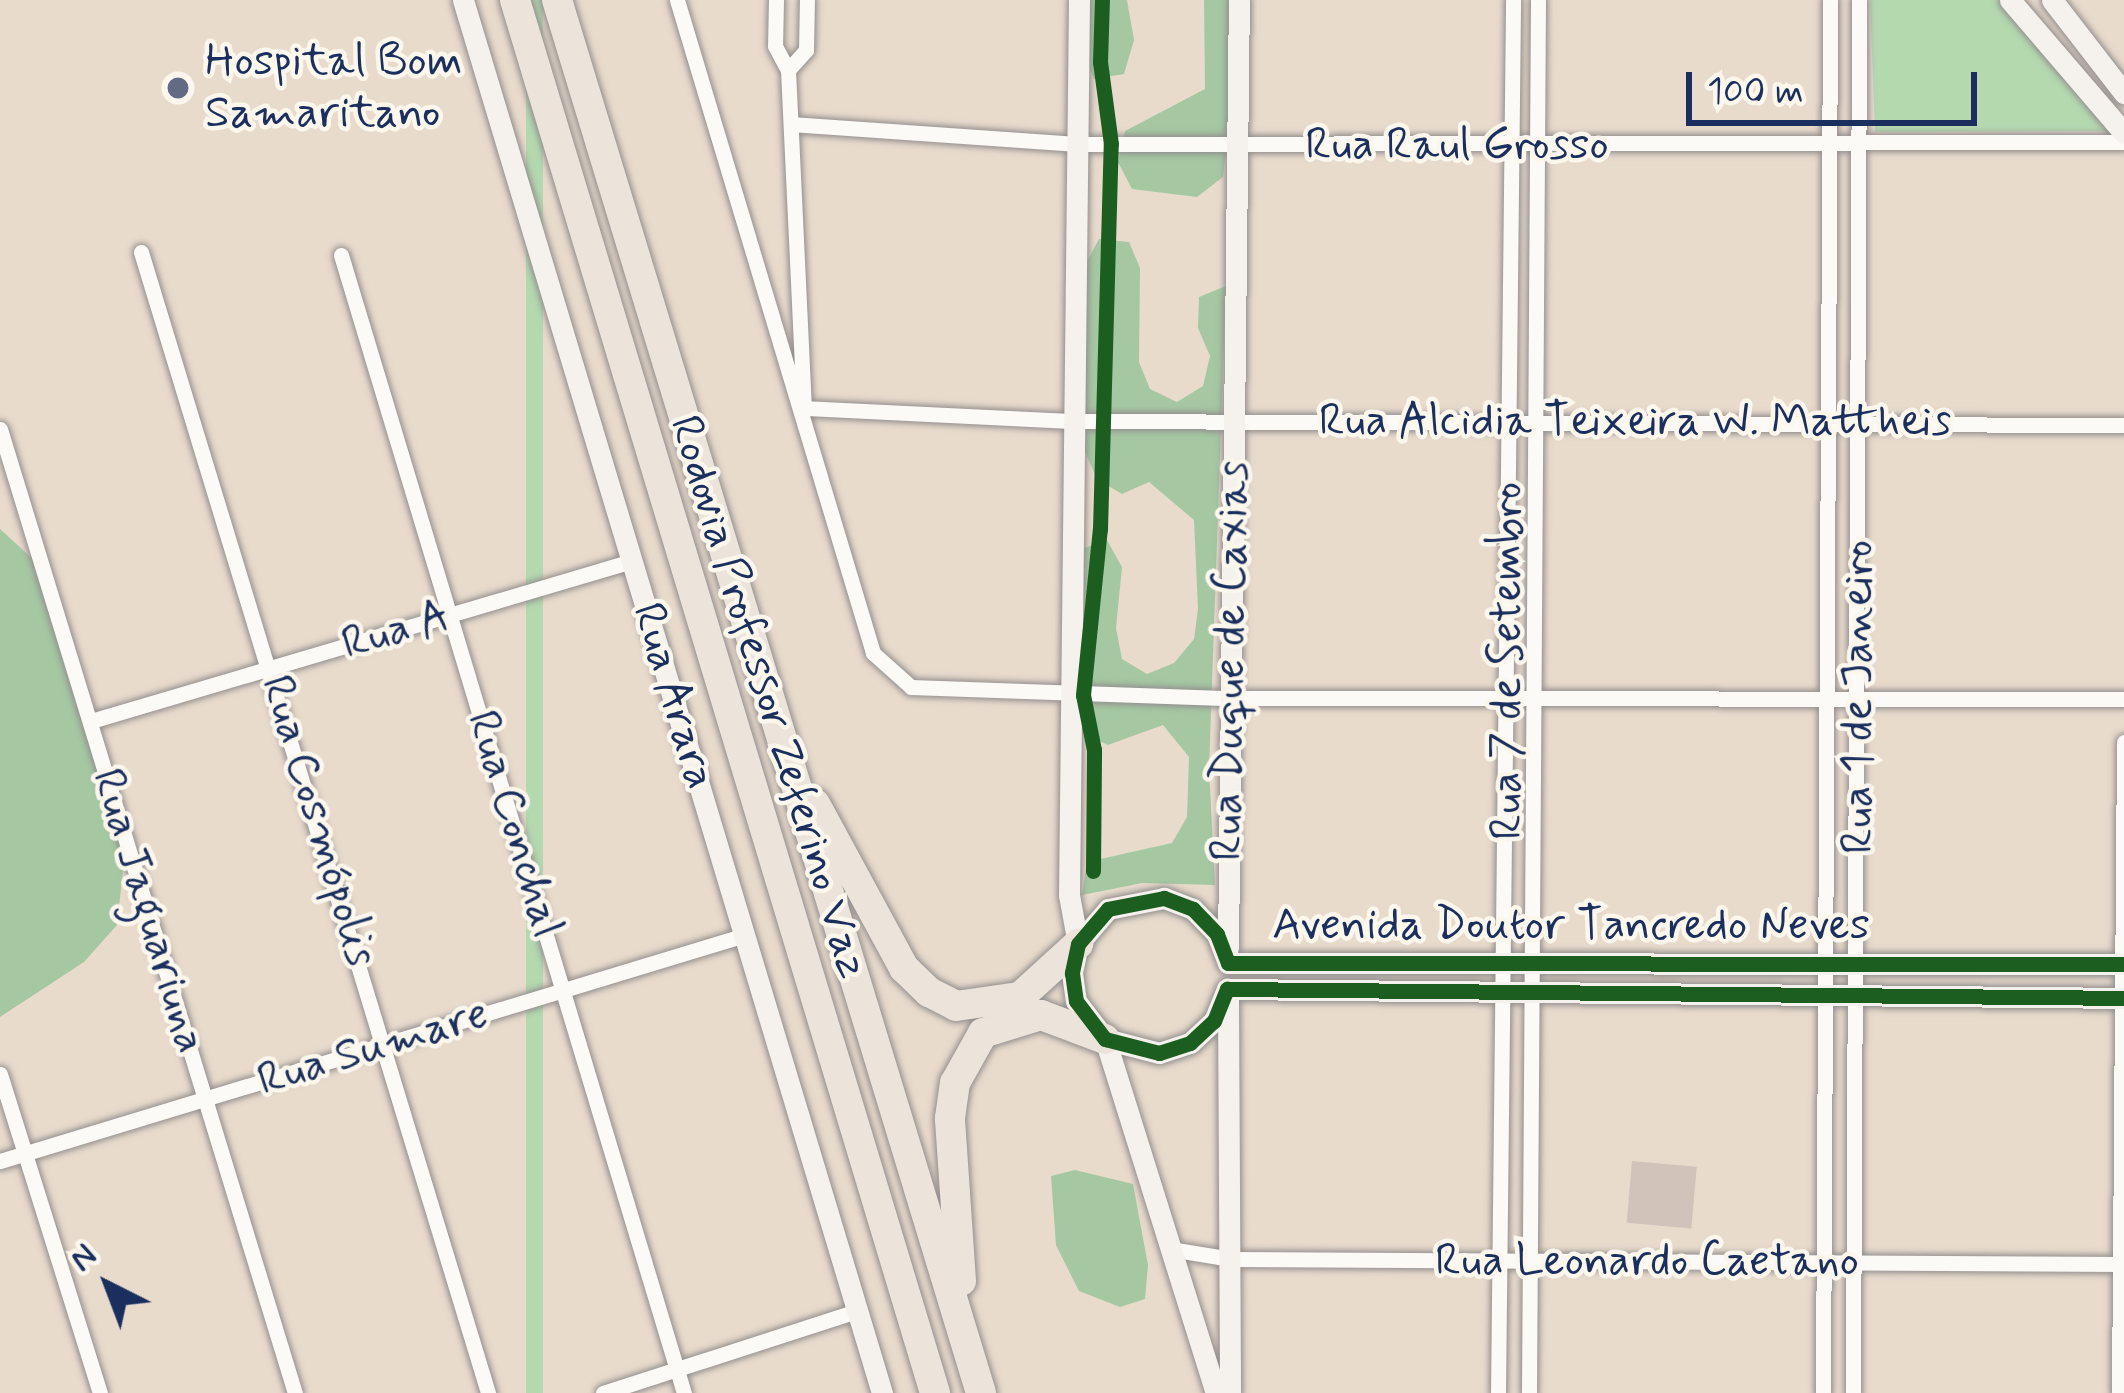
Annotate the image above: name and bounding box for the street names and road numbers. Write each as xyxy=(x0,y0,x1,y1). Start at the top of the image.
street label: Rua Raul Grosso xyxy=(1310,119,1604,173)
street label: Rua Alcidia Teixeira W. Mattheis xyxy=(1318,395,1952,449)
street label: Rodovia Professor Zeferino Vaz xyxy=(656,406,880,988)
street label: Rua Duque de Caxias xyxy=(1201,464,1261,858)
street label: Rua 7 de Setembro xyxy=(1481,478,1535,844)
street label: Rua 1 de Janeiro xyxy=(1832,542,1886,852)
street label: Rua A xyxy=(336,590,456,672)
street label: Rua Arara xyxy=(619,595,727,797)
street label: Rua Cosmópolis xyxy=(248,668,388,974)
street label: Rua Conchal xyxy=(454,703,574,945)
street label: Rua Jaguariuna xyxy=(80,764,216,1058)
street label: Avenida Doutor Tancredo Neves xyxy=(1280,899,1862,953)
street label: Rua Sumare xyxy=(255,988,491,1108)
street label: Rua Leonardo Caetano xyxy=(1425,1235,1869,1289)

